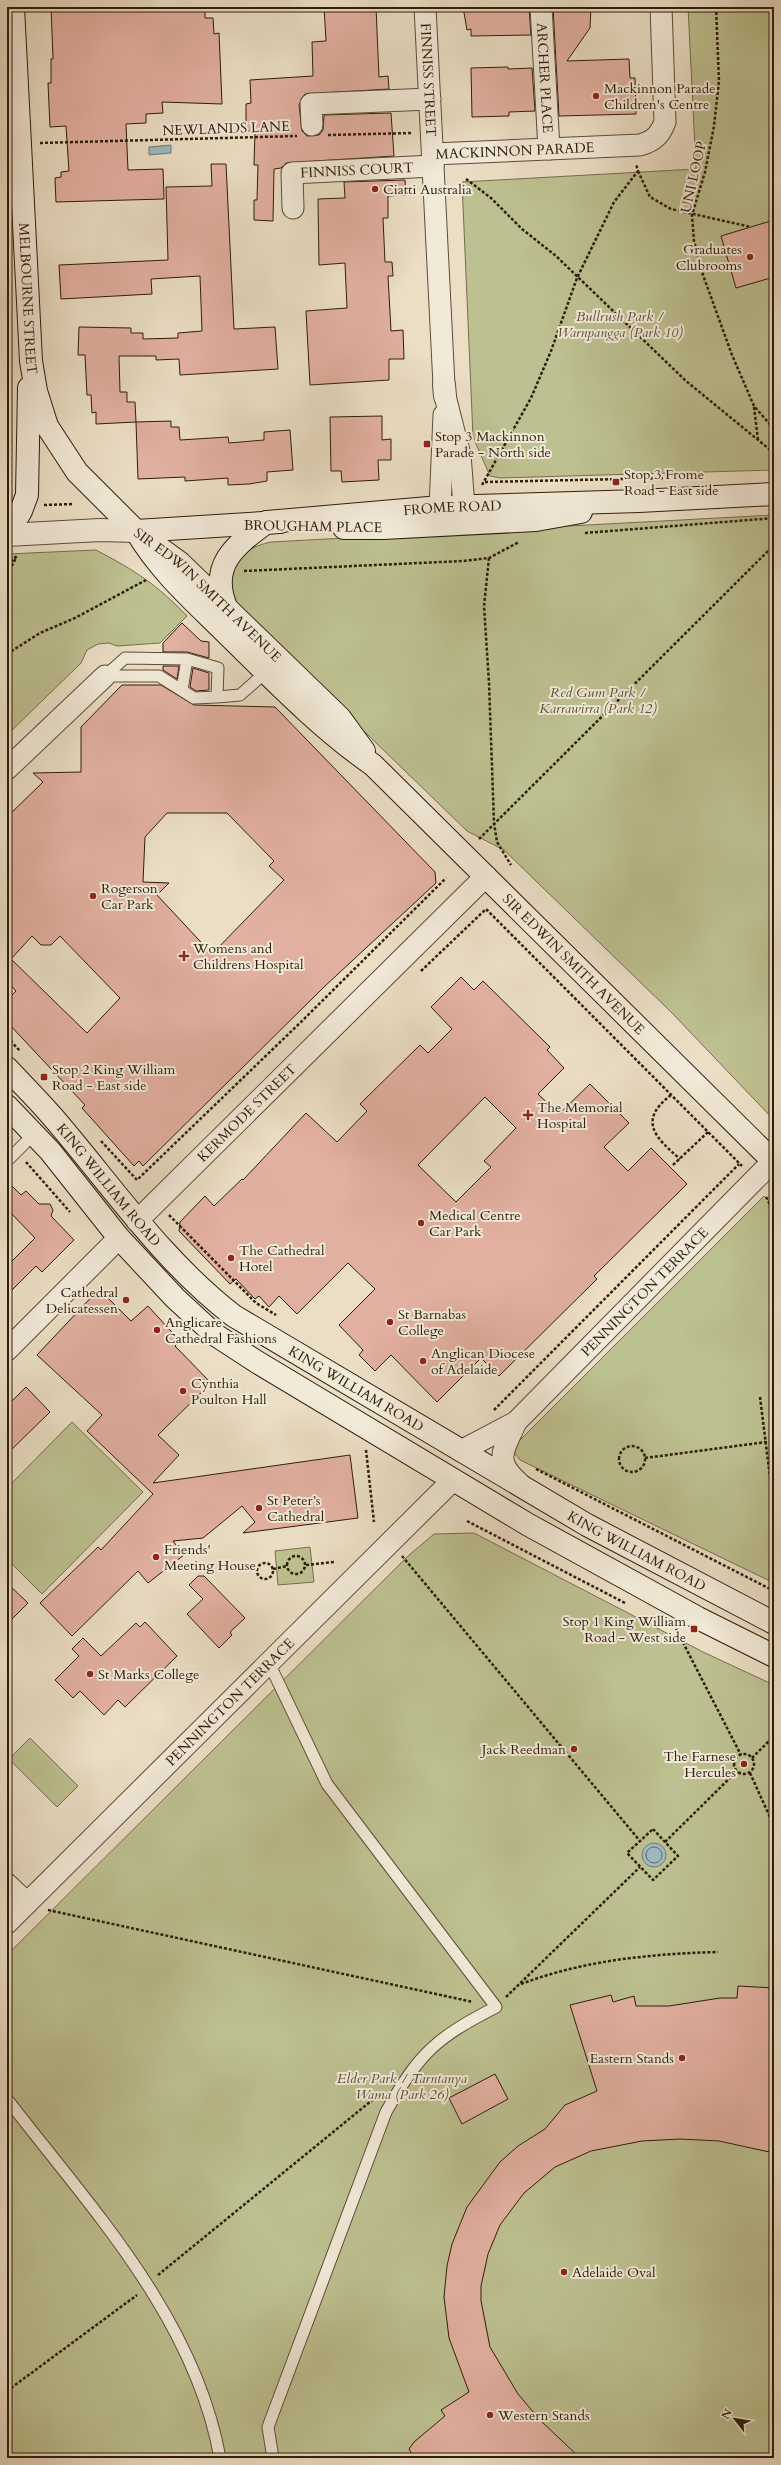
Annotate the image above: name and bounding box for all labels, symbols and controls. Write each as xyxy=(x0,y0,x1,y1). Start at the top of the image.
street label: ARCHER PLACE xyxy=(532,22,557,134)
street label: FINNISS STREET xyxy=(416,23,441,137)
place label: Mackinnon Parade Children's Centre xyxy=(604,79,716,114)
marker: Mackinnon Parade Children's Centre xyxy=(591,91,601,101)
street label: NEWLANDS LANE xyxy=(162,117,290,140)
street label: MACKINNON PARADE xyxy=(435,138,595,164)
street label: UNI LOOP xyxy=(676,139,711,215)
street label: FINNISS COURT xyxy=(300,158,414,183)
place label: Ciatti Australia xyxy=(383,180,472,199)
marker: Ciatti Australia xyxy=(370,184,380,194)
street label: MELBOURNE STREET xyxy=(14,222,42,376)
place label: Graduates Clubrooms xyxy=(676,240,742,275)
marker: Graduates Clubrooms xyxy=(745,252,755,262)
park label: Bullrush Park / Warnpangga (Park 10) xyxy=(557,307,683,342)
place label: Stop 3 Mackinnon Parade - North side xyxy=(435,427,551,462)
marker: Stop 3 Mackinnon Parade - North side xyxy=(422,439,432,449)
place label: Stop 3 Frome Road - East side xyxy=(624,465,719,500)
marker: Stop 3 Frome Road - East side xyxy=(611,477,621,487)
street label: FROME ROAD xyxy=(402,496,502,520)
street label: BROUGHAM PLACE xyxy=(244,516,383,537)
street label: SIR EDWIN SMITH AVENUE xyxy=(130,523,286,667)
park label: Red Gum Park / Karrawirra (Park 12) xyxy=(539,683,657,718)
place label: Rogerson Car Park xyxy=(101,879,158,914)
street label: SIR EDWIN SMITH AVENUE xyxy=(498,890,649,1039)
marker: Rogerson Car Park xyxy=(88,891,98,901)
place label: Womens and Childrens Hospital xyxy=(192,939,304,974)
marker: Womens and Childrens Hospital xyxy=(178,950,190,962)
place label: Stop 2 King William Road - East side xyxy=(52,1060,176,1095)
street label: KERMODE STREET xyxy=(193,1060,301,1166)
marker: Stop 2 King William Road - East side xyxy=(39,1072,49,1082)
place label: The Memorial Hospital xyxy=(537,1098,623,1133)
marker: The Memorial Hospital xyxy=(522,1109,534,1121)
street label: KING WILLIAM ROAD xyxy=(52,1119,165,1251)
place label: Medical Centre Car Park xyxy=(429,1206,521,1241)
marker: Medical Centre Car Park xyxy=(416,1218,426,1228)
street label: PENNINGTON TERRACE xyxy=(577,1223,713,1361)
place label: The Cathedral Hotel xyxy=(239,1241,325,1276)
marker: The Cathedral Hotel xyxy=(226,1253,236,1263)
place label: Cathedral Delicatessen xyxy=(46,1283,118,1318)
marker: Cathedral Delicatessen xyxy=(121,1295,131,1305)
place label: St Barnabas College xyxy=(398,1305,466,1340)
place label: Anglicare Cathedral Fashions xyxy=(165,1313,277,1348)
marker: St Barnabas College xyxy=(385,1317,395,1327)
marker: Anglicare Cathedral Fashions xyxy=(152,1325,162,1335)
street label: KING WILLIAM ROAD xyxy=(285,1341,427,1436)
place label: Anglican Diocese of Adelaide xyxy=(431,1344,535,1379)
marker: Anglican Diocese of Adelaide xyxy=(418,1356,428,1366)
place label: Cynthia Poulton Hall xyxy=(191,1374,267,1409)
marker: Cynthia Poulton Hall xyxy=(178,1386,188,1396)
place label: St Peter’s Cathedral xyxy=(267,1491,325,1526)
marker: St Peter’s Cathedral xyxy=(254,1503,264,1513)
street label: KING WILLIAM ROAD xyxy=(564,1507,709,1596)
place label: Friends' Meeting House xyxy=(164,1540,256,1575)
marker: Friends' Meeting House xyxy=(151,1552,161,1562)
place label: Stop 1 King William Road - West side xyxy=(563,1612,686,1647)
marker: Stop 1 King William Road - West side xyxy=(689,1624,699,1634)
street label: PENNINGTON TERRACE xyxy=(162,1634,299,1770)
place label: St Marks College xyxy=(98,1665,199,1684)
marker: St Marks College xyxy=(85,1669,95,1679)
place label: Jack Reedman xyxy=(480,1740,566,1759)
marker: Jack Reedman xyxy=(569,1744,579,1754)
place label: The Farnese Hercules xyxy=(663,1747,736,1782)
marker: The Farnese Hercules xyxy=(739,1759,749,1769)
place label: Eastern Stands xyxy=(589,2049,674,2068)
marker: Eastern Stands xyxy=(677,2053,687,2063)
park label: Elder Park / Tarntanya Wama (Park 26) xyxy=(337,2069,467,2104)
place label: Adelaide Oval xyxy=(572,2263,656,2282)
marker: Adelaide Oval xyxy=(559,2267,569,2277)
north arrow xyxy=(715,2399,755,2439)
place label: Western Stands xyxy=(497,2406,590,2425)
text: N xyxy=(718,2406,736,2422)
marker: Western Stands xyxy=(485,2410,495,2420)

